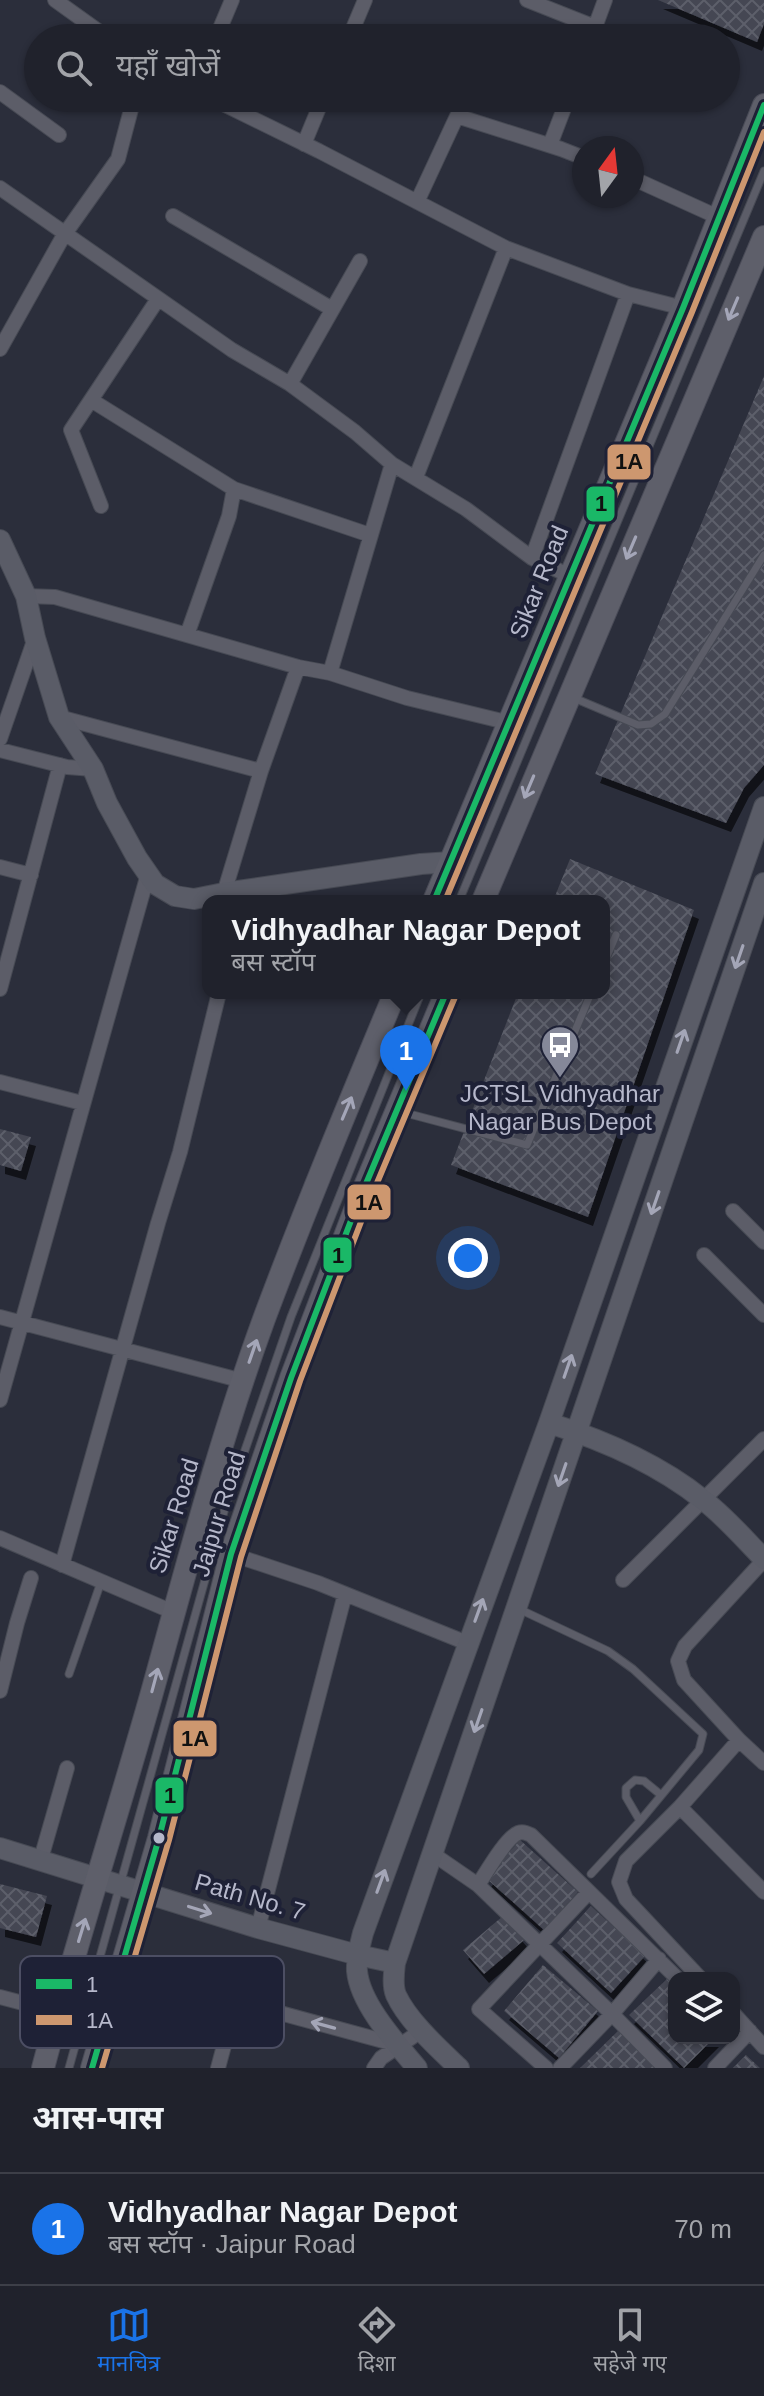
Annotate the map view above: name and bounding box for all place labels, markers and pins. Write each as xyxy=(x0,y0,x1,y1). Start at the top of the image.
bus stop icon: JCTSL Vidhyadhar Nagar Bus Depot xyxy=(539,1024,581,1079)
pin: 1 xyxy=(380,1025,432,1091)
place label: JCTSL Vidhyadhar Nagar Bus Depot xyxy=(460,1080,660,1135)
unlabelled marker xyxy=(151,1830,167,1846)

